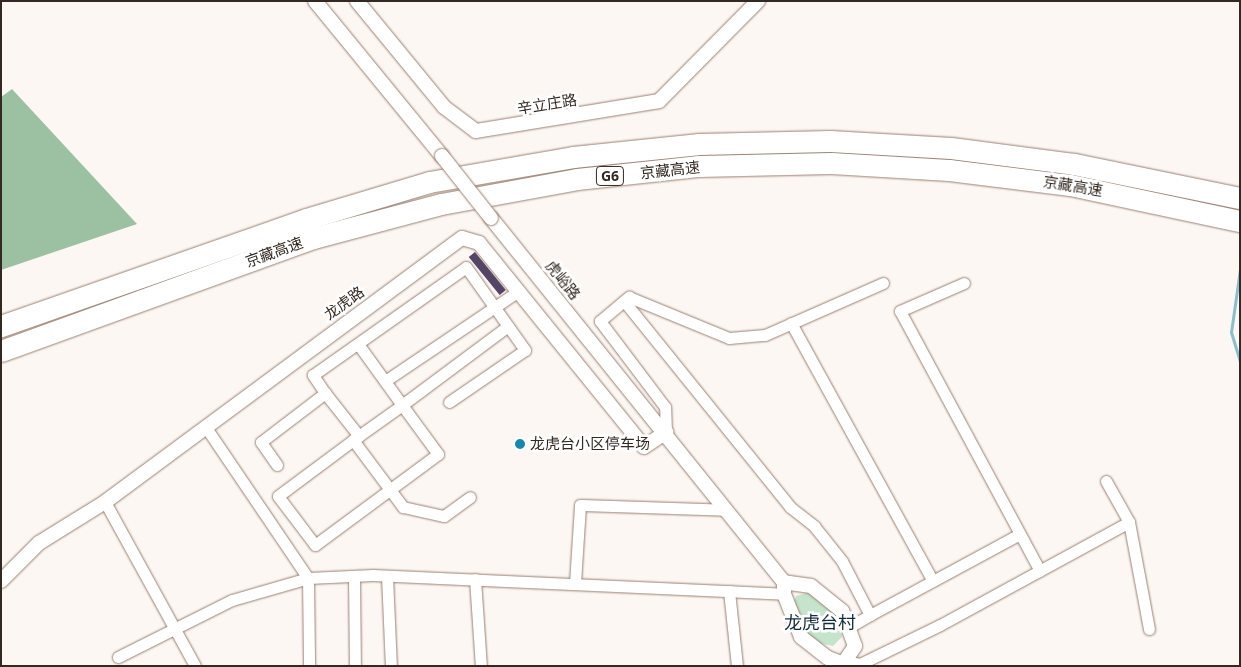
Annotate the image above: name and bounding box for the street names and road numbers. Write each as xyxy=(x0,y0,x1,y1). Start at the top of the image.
street label: 辛立庄路 xyxy=(516,90,578,118)
street label: 京藏高速 xyxy=(639,158,701,182)
road number: G6 xyxy=(595,165,625,188)
street label: 京藏高速 xyxy=(1042,172,1104,200)
street label: 京藏高速 xyxy=(243,233,305,271)
street label: 虎峪路 xyxy=(542,257,584,303)
street label: 龙虎路 xyxy=(321,282,367,324)

